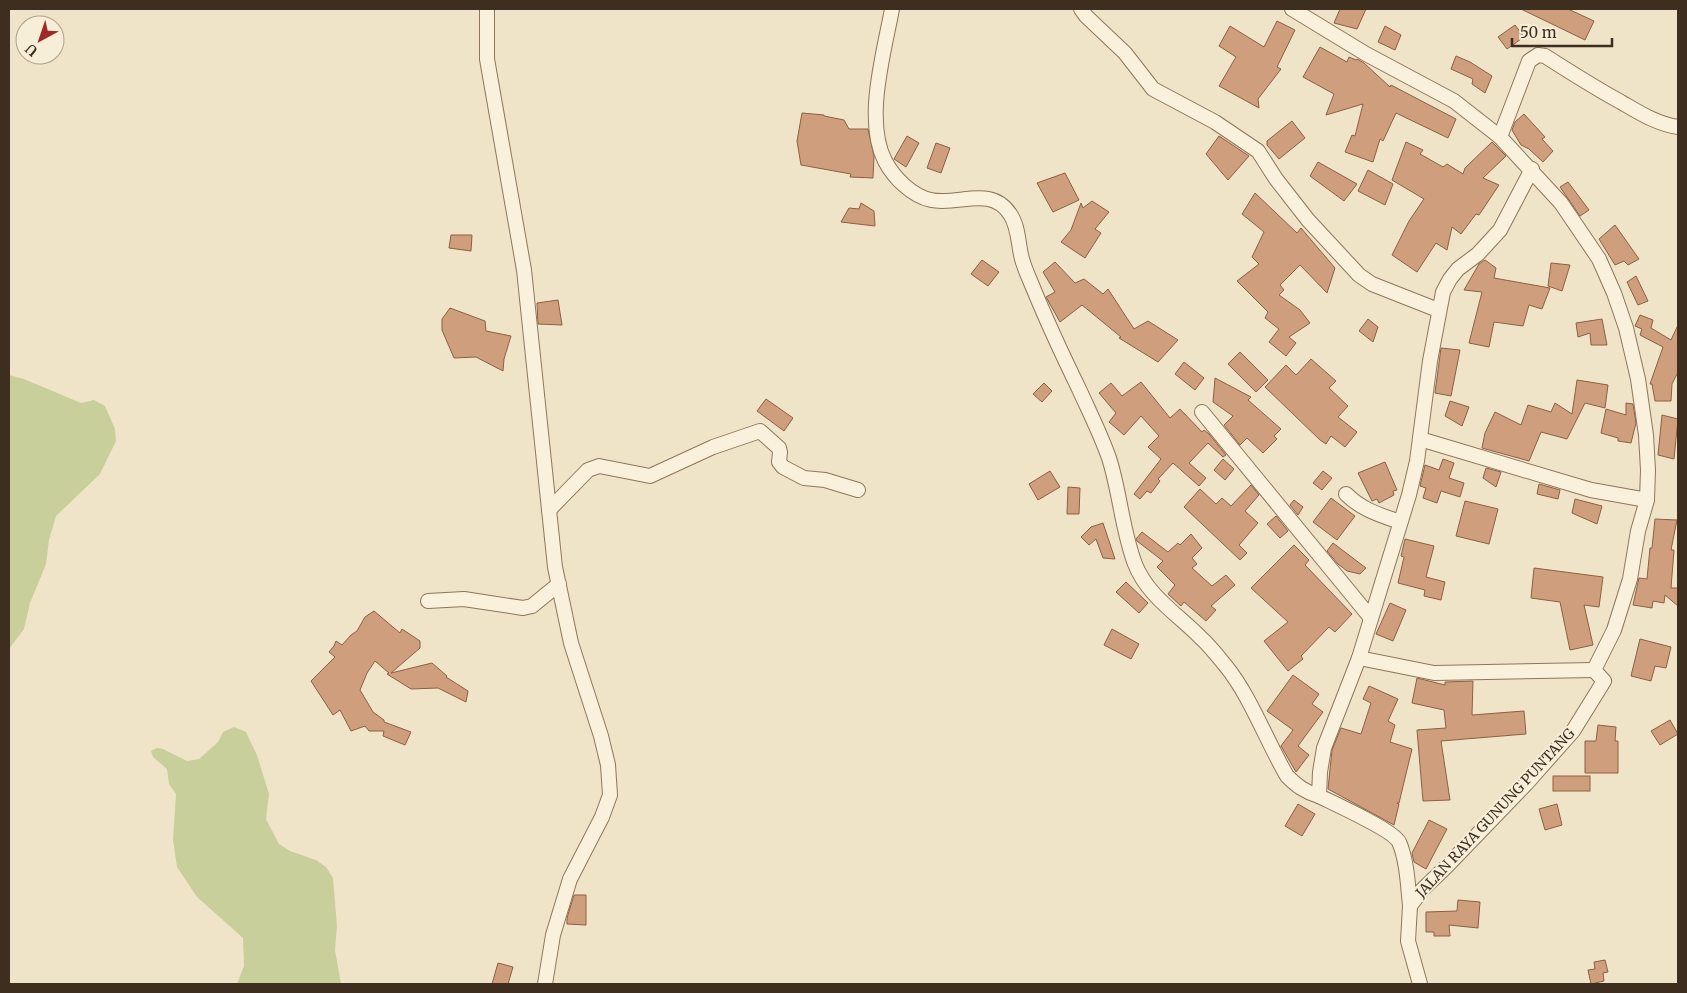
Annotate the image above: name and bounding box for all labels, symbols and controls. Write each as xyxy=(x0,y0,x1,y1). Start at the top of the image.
north arrow xyxy=(15,15,65,65)
scale bar xyxy=(1512,15,1612,47)
text: 50 m xyxy=(1520,23,1557,42)
text: U xyxy=(21,39,41,60)
street label: JALAN RAYA GUNUNG PUNTANG xyxy=(1411,725,1578,902)

